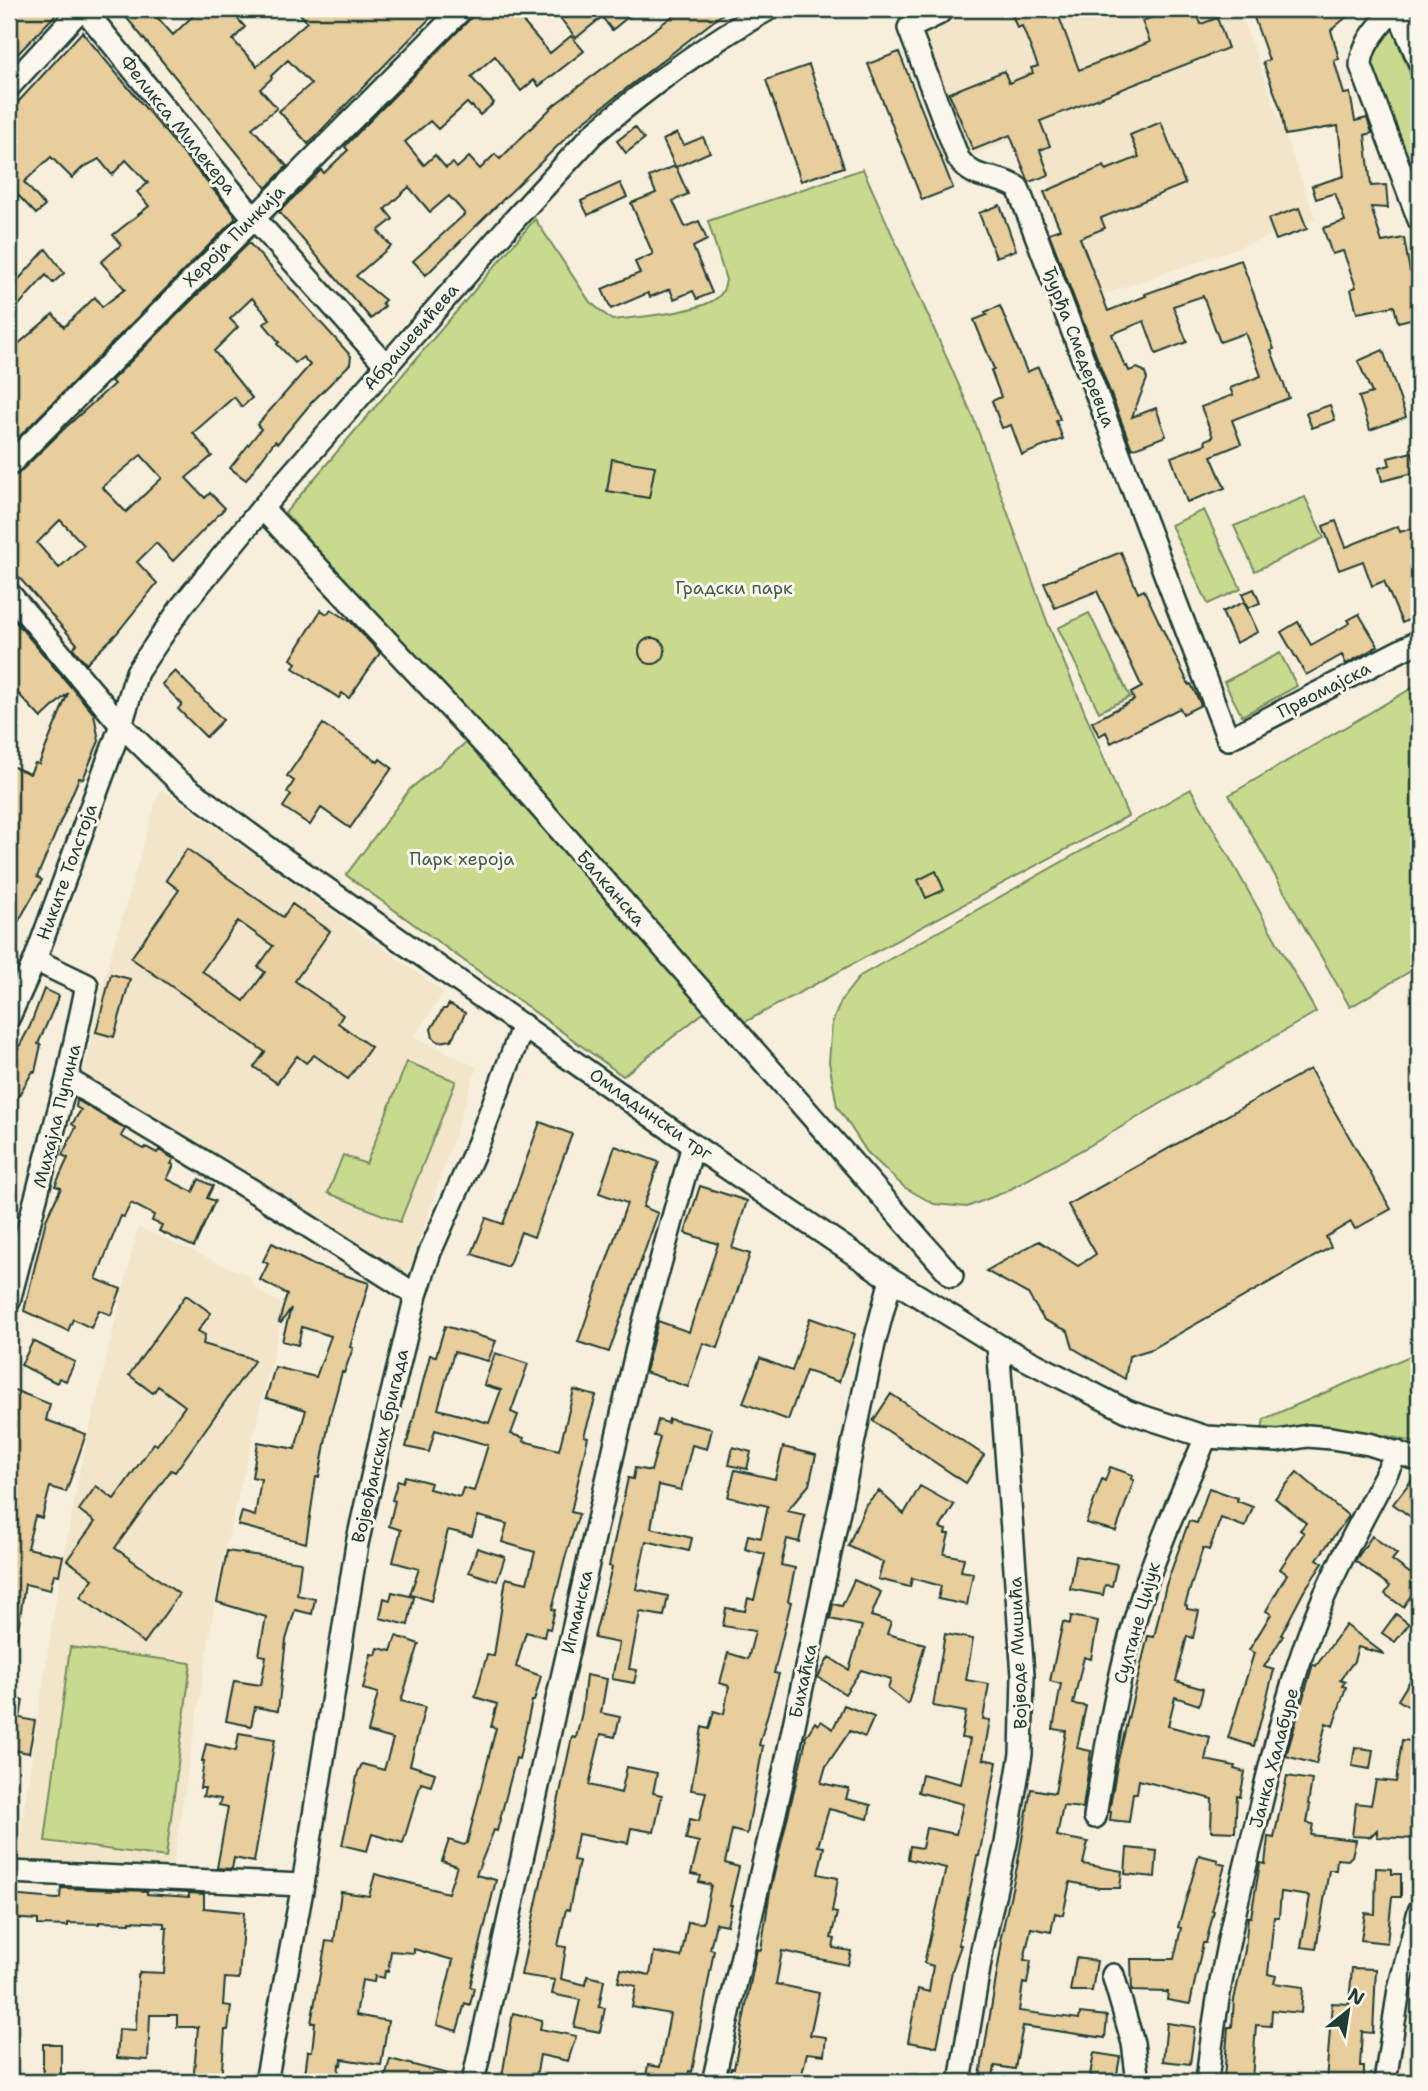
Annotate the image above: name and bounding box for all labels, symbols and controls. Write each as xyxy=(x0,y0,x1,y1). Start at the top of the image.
street label: Феликса Милекера xyxy=(114,50,242,200)
street label: Хероја Пинкија xyxy=(178,180,290,292)
street label: Ђурђа Смедеревца xyxy=(1037,263,1121,431)
street label: Абрашевићева xyxy=(358,278,464,396)
park label: Градски парк xyxy=(675,576,793,600)
street label: Првомајска xyxy=(1273,656,1375,724)
street label: Никите Толстоја xyxy=(31,800,103,944)
street label: Балканска xyxy=(571,845,651,931)
park label: Парк хероја xyxy=(410,847,514,871)
street label: Михајла Пупина xyxy=(28,1042,86,1190)
street label: Омладински трг xyxy=(585,1062,717,1166)
street label: Војвођанских бригада xyxy=(346,1347,414,1545)
street label: Султане Цијук xyxy=(1108,1559,1166,1687)
street label: Игманска xyxy=(556,1568,598,1656)
street label: Војводе Мишића xyxy=(1003,1576,1033,1730)
street label: Бихаћка xyxy=(783,1642,823,1720)
street label: Јанка Халабуре xyxy=(1244,1685,1304,1831)
north arrow xyxy=(1312,1976,1382,2046)
text: N xyxy=(1343,1982,1369,2011)

